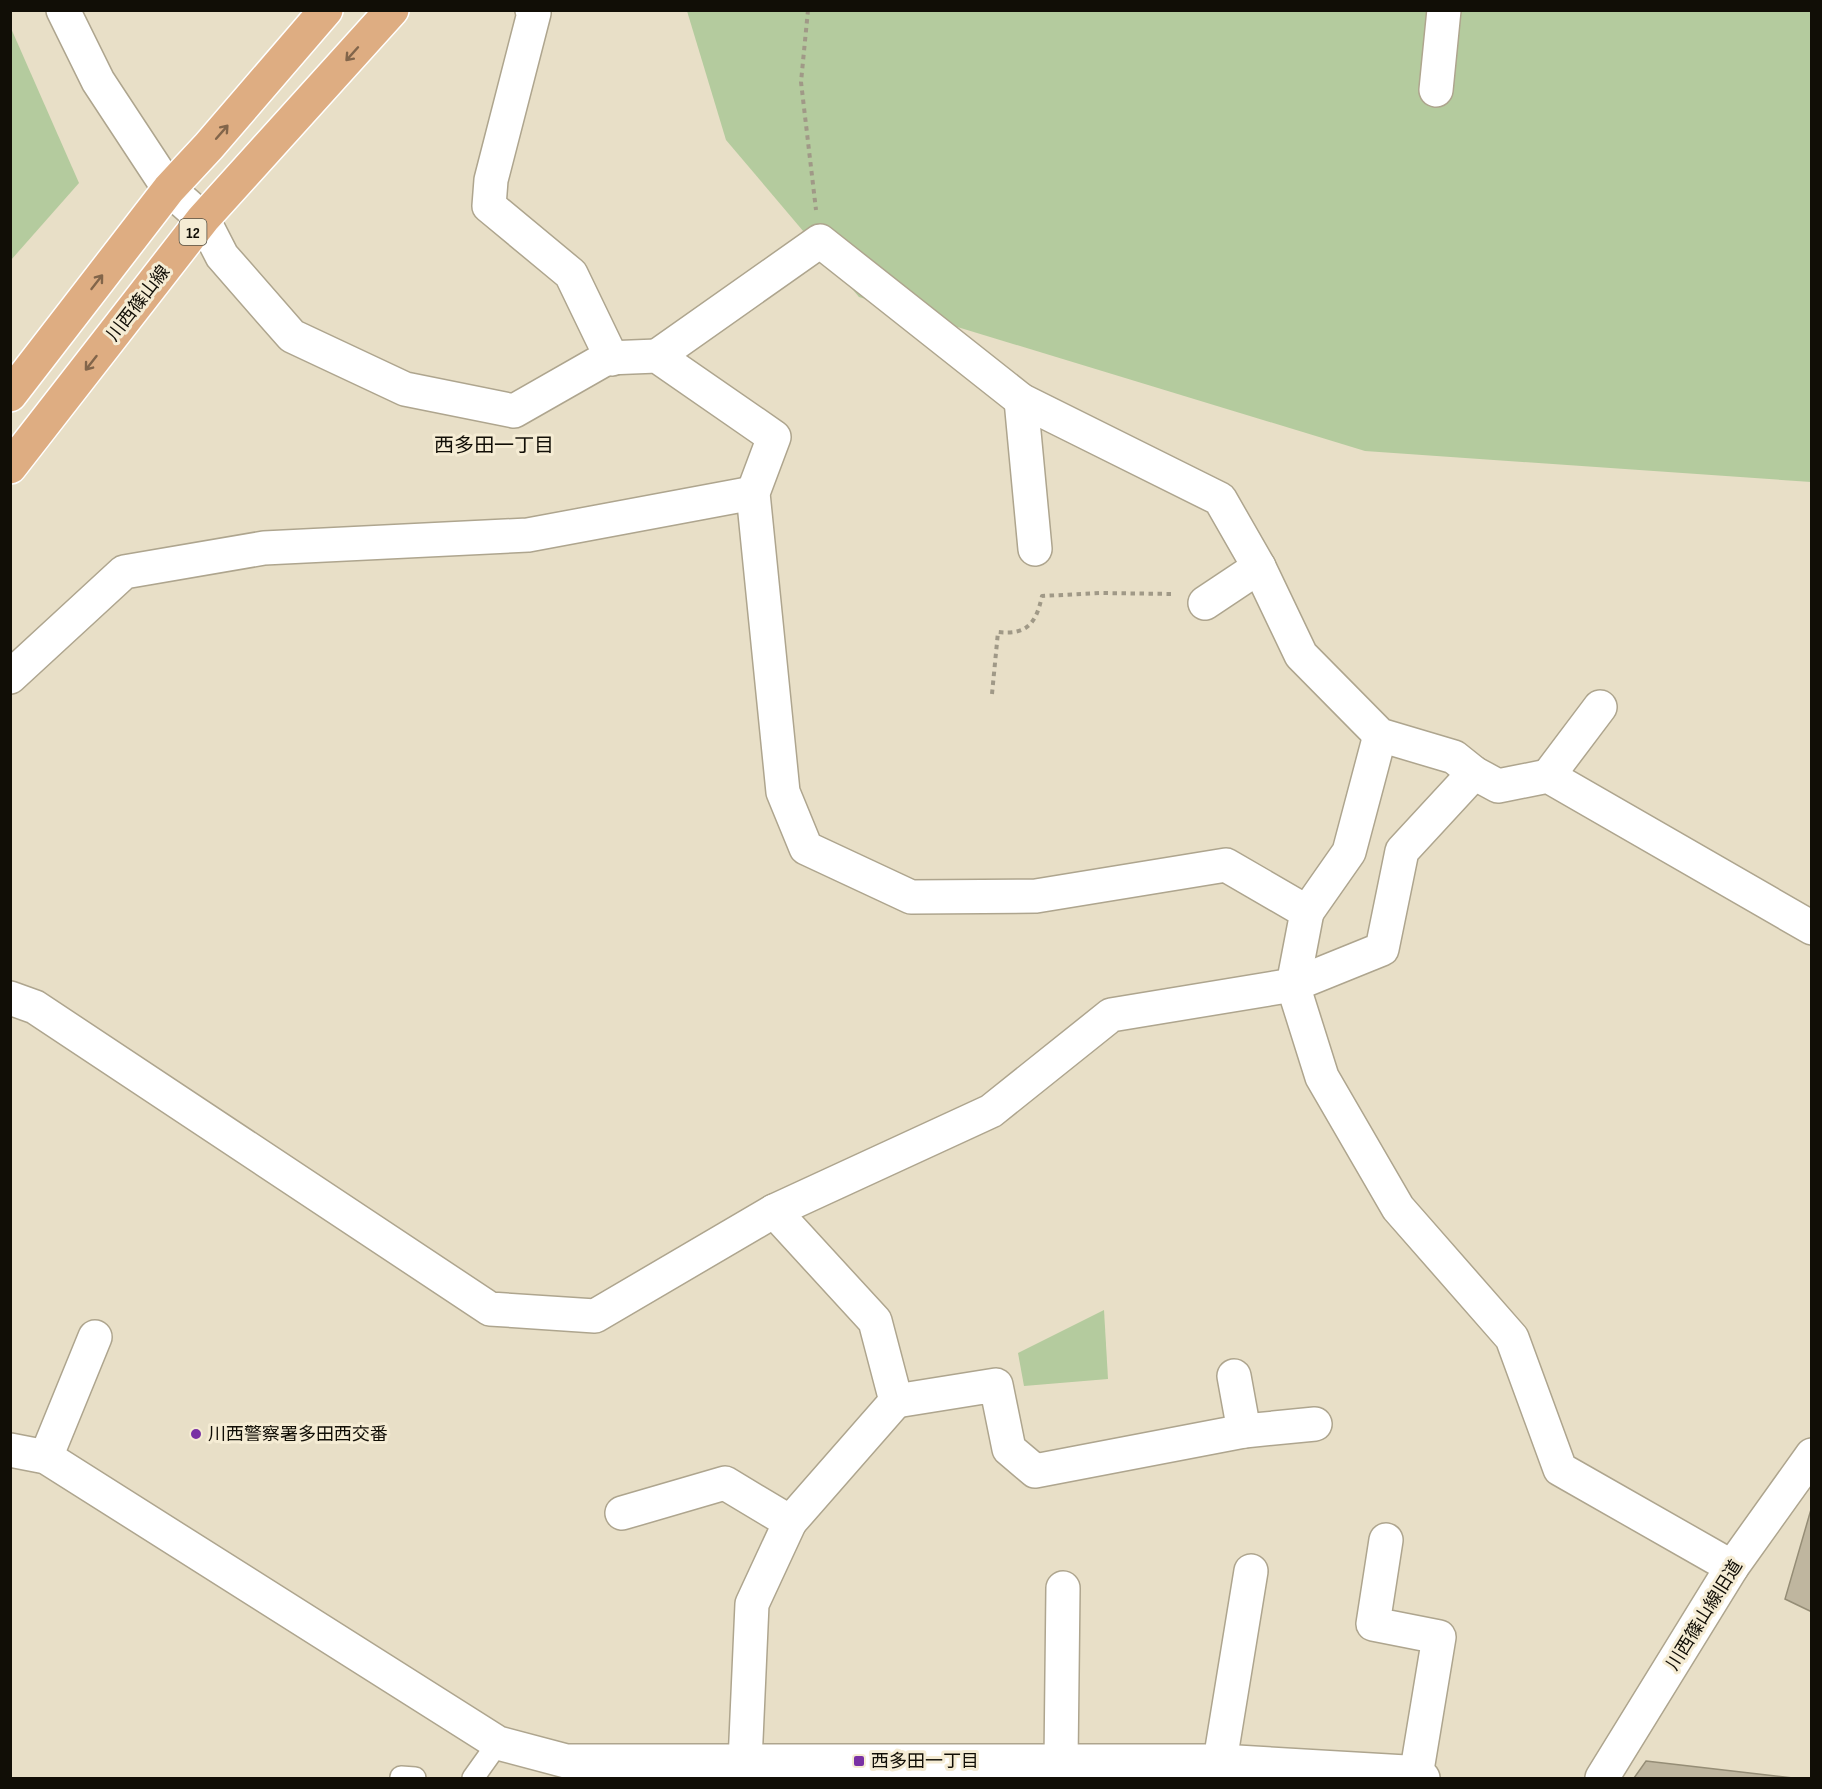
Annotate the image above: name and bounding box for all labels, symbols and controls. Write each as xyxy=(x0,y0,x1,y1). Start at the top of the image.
one-way arrow xyxy=(345,46,359,61)
one-way arrow xyxy=(215,124,228,140)
road number: 12 xyxy=(180,219,206,245)
street label: 川西篠山線 xyxy=(102,261,174,345)
one-way arrow xyxy=(91,274,104,290)
one-way arrow xyxy=(85,355,98,371)
district label: 西多田一丁目 xyxy=(434,434,554,458)
place label: 川西警察署多田西交番 xyxy=(208,1424,388,1445)
marker: 川西警察署多田西交番 xyxy=(189,1427,203,1441)
street label: 川西篠山線旧道 xyxy=(1662,1556,1747,1674)
place label: 西多田一丁目 xyxy=(871,1751,979,1772)
marker: 西多田一丁目 xyxy=(852,1754,866,1768)

